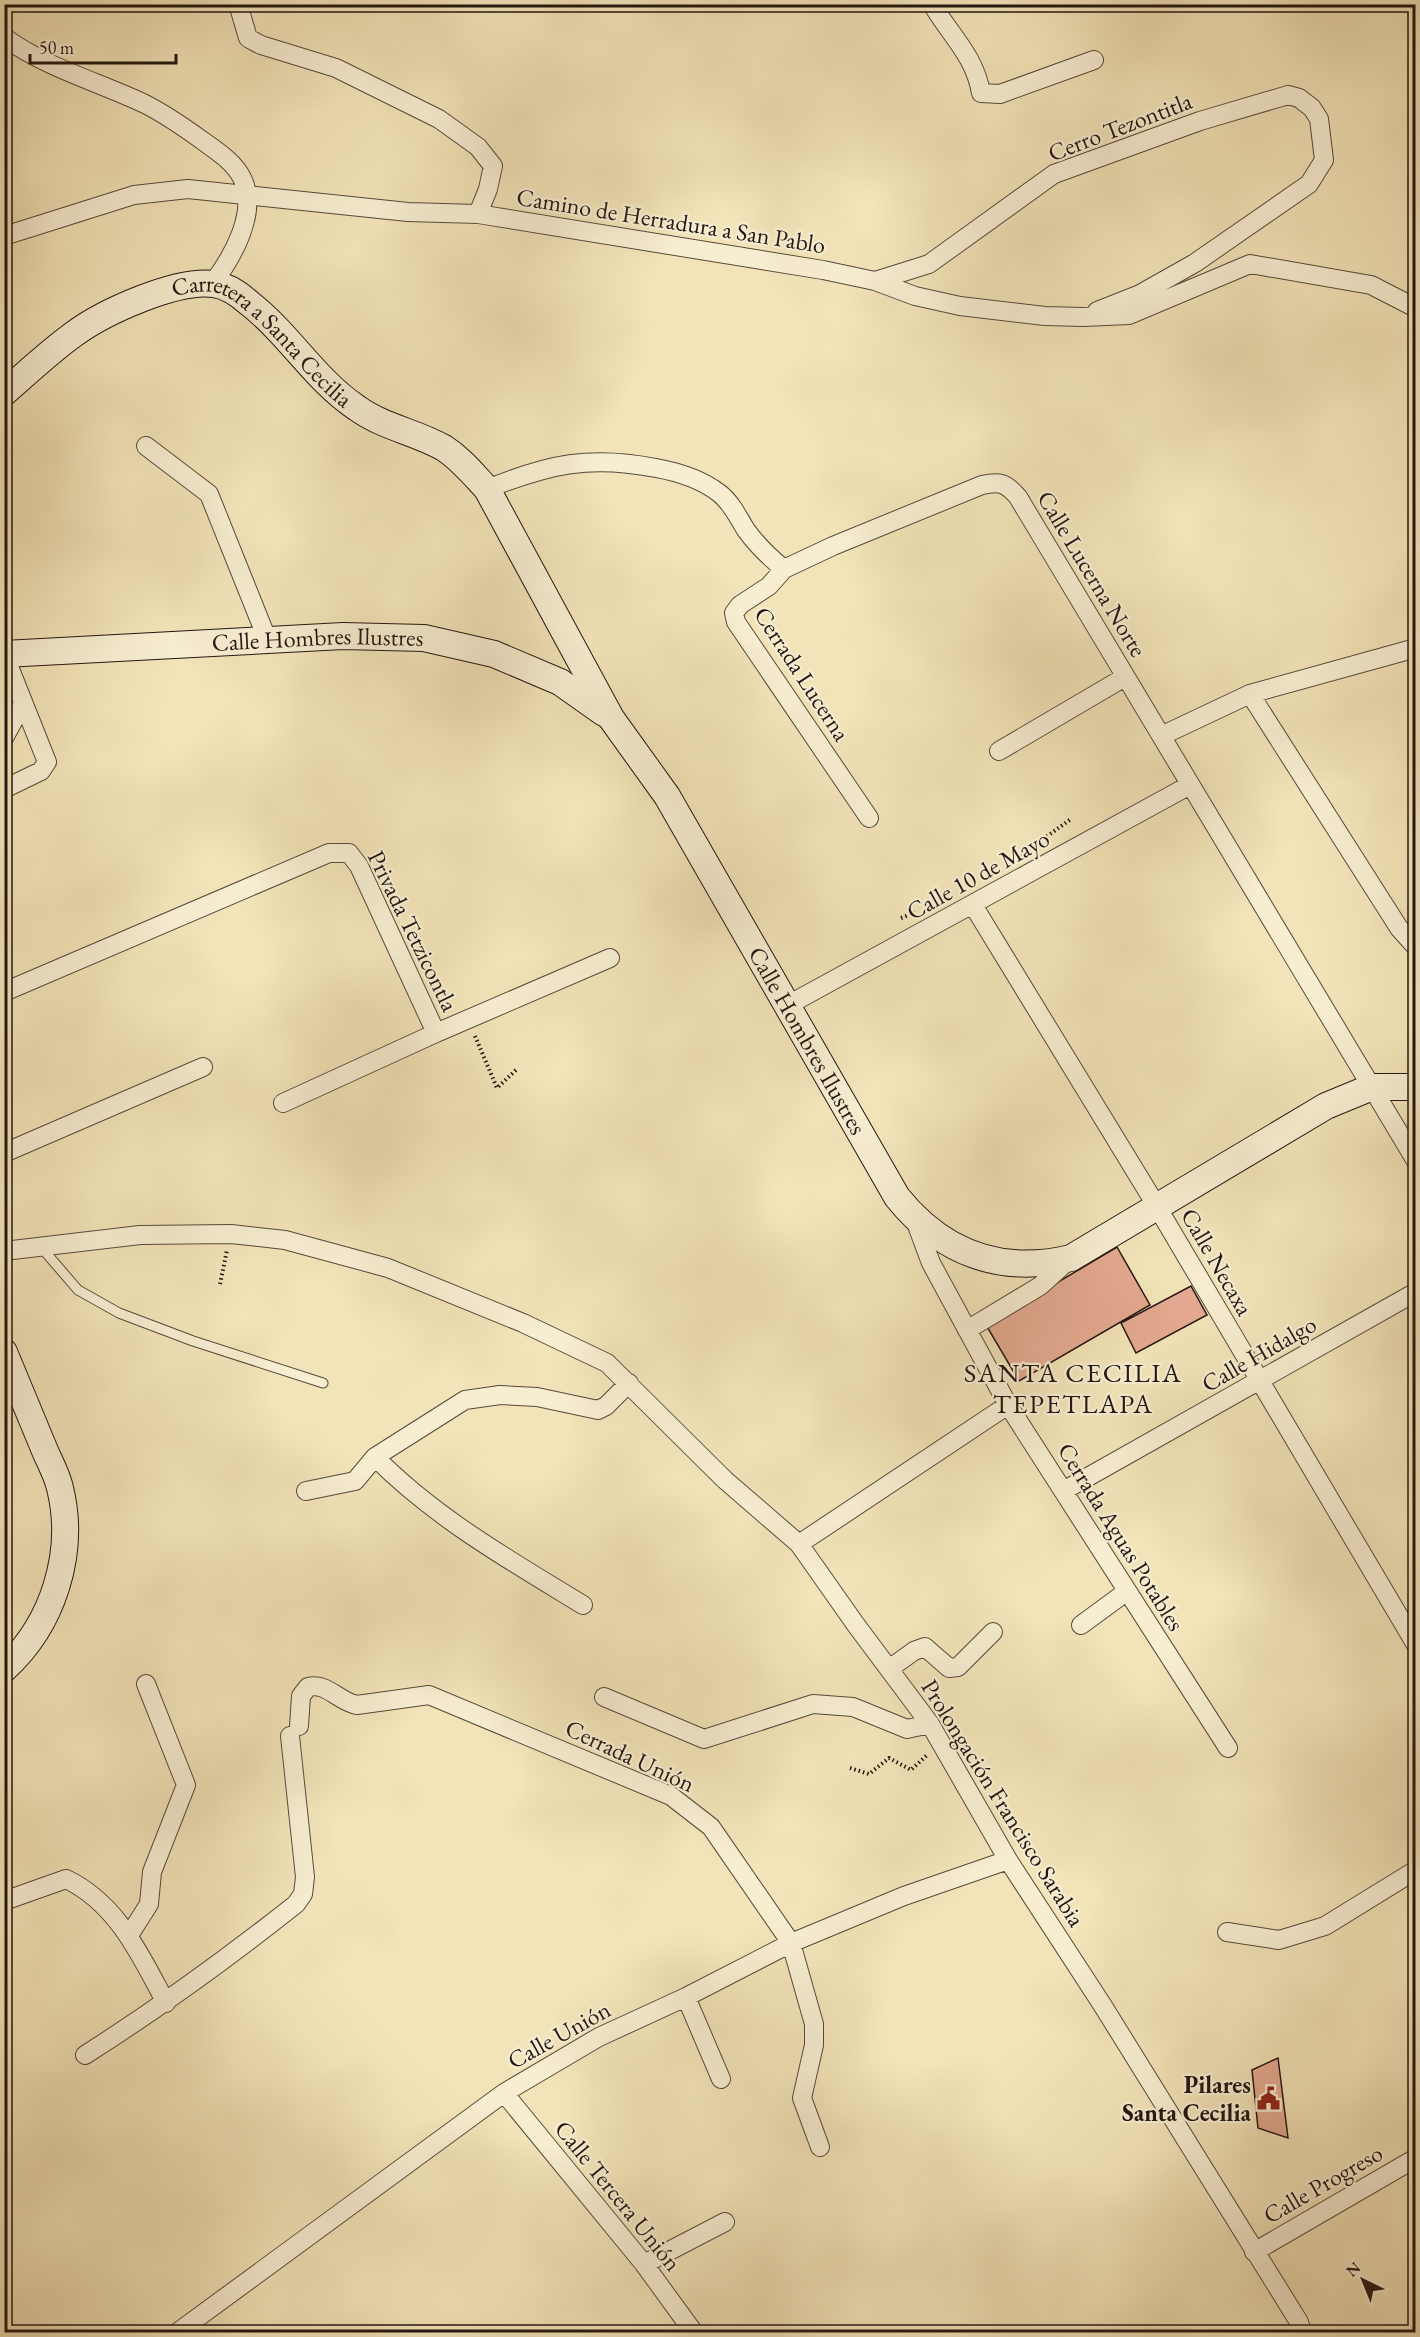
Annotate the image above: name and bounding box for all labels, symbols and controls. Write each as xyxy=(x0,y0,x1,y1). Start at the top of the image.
scale bar xyxy=(30,27,176,65)
text: 50 m xyxy=(39,36,74,59)
street label: Cerro Tezontitla xyxy=(1043,85,1197,168)
street label: Camino de Herradura a San Pablo xyxy=(514,181,828,260)
street label: Carretera a Santa Cecilia xyxy=(168,267,359,414)
street label: Calle Lucerna Norte xyxy=(1031,485,1154,663)
street label: Cerrada Lucerna xyxy=(747,601,858,747)
street label: Calle Hombres Ilustres xyxy=(211,620,424,658)
street label: Calle 10 de Mayo xyxy=(901,822,1055,927)
street label: Privada Tetzicontla xyxy=(361,845,466,1017)
street label: Calle Hombres Ilustres xyxy=(742,941,874,1140)
street label: Calle Necaxa xyxy=(1174,1202,1261,1321)
street label: Calle Hidalgo xyxy=(1196,1308,1322,1399)
district label: SANTA CECILIA TEPETLAPA xyxy=(964,1355,1182,1421)
street label: Cerrada Aguas Potables xyxy=(1051,1437,1192,1637)
street label: Prolongación Francisco Sarabia xyxy=(914,1673,1093,1933)
street label: Cerrada Unión xyxy=(561,1712,700,1799)
street label: Calle Unión xyxy=(502,1993,616,2076)
place label: Pilares Santa Cecilia xyxy=(1122,2069,1251,2128)
public building icon: Pilares Santa Cecilia xyxy=(1256,2086,1282,2112)
street label: Calle Tercera Unión xyxy=(548,2114,689,2278)
street label: Calle Progreso xyxy=(1257,2137,1388,2230)
north arrow xyxy=(1333,2250,1393,2310)
text: N xyxy=(1341,2257,1365,2281)

